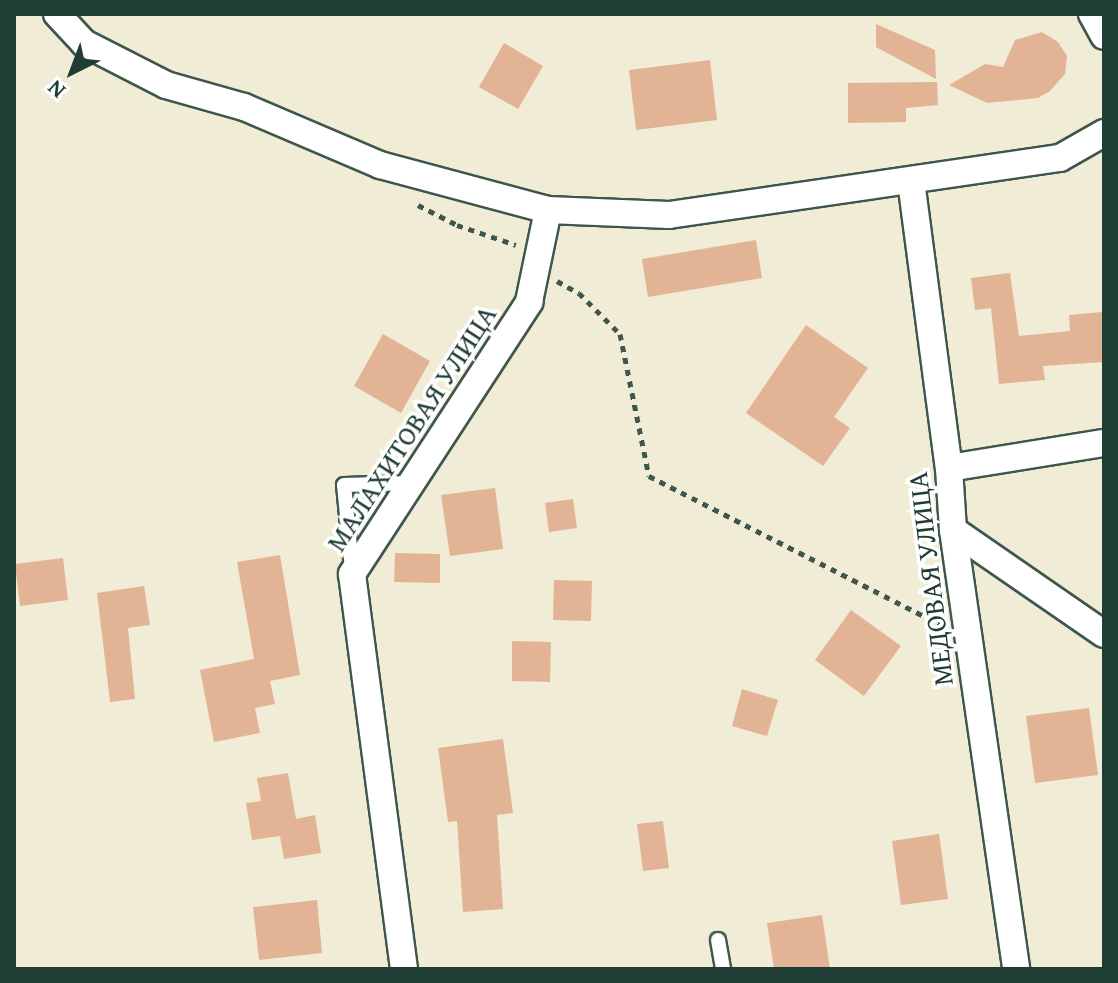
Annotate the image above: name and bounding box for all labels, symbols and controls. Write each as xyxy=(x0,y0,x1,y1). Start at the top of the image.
north arrow xyxy=(32,32,112,112)
text: N xyxy=(40,73,72,107)
street label: МАЛАХИТОВАЯ УЛИЦА xyxy=(319,299,503,557)
street label: МЕДОВАЯ УЛИЦА xyxy=(900,470,960,688)

